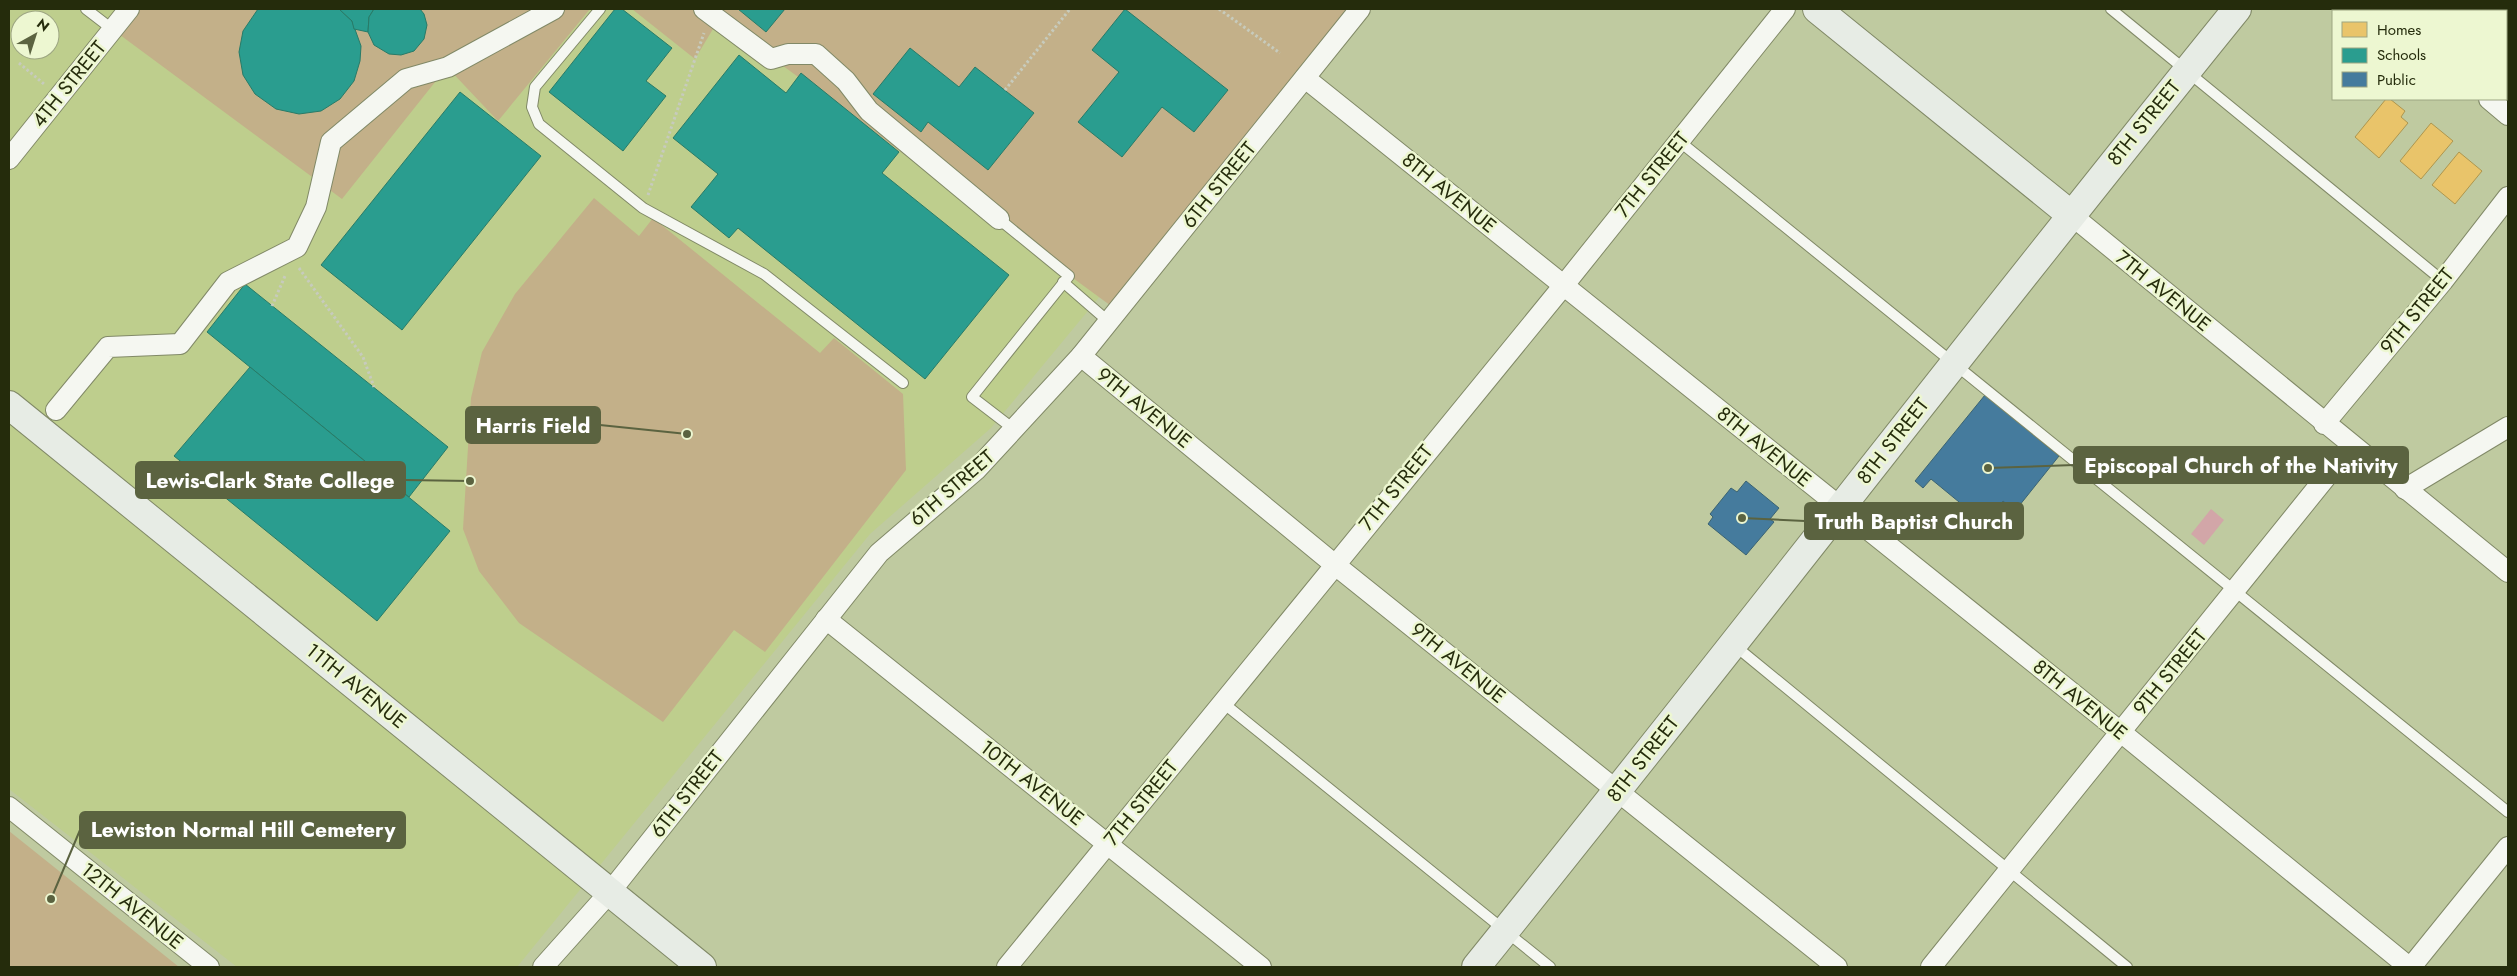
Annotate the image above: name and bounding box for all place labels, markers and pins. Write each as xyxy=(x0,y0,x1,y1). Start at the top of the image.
callout: Harris Field xyxy=(466,407,600,443)
callout: Episcopal Church of the Nativity xyxy=(2074,447,2408,483)
callout: Lewis-Clark State College xyxy=(136,462,405,498)
callout: Truth Baptist Church xyxy=(1805,503,2023,539)
callout: Lewiston Normal Hill Cemetery xyxy=(80,812,405,848)

